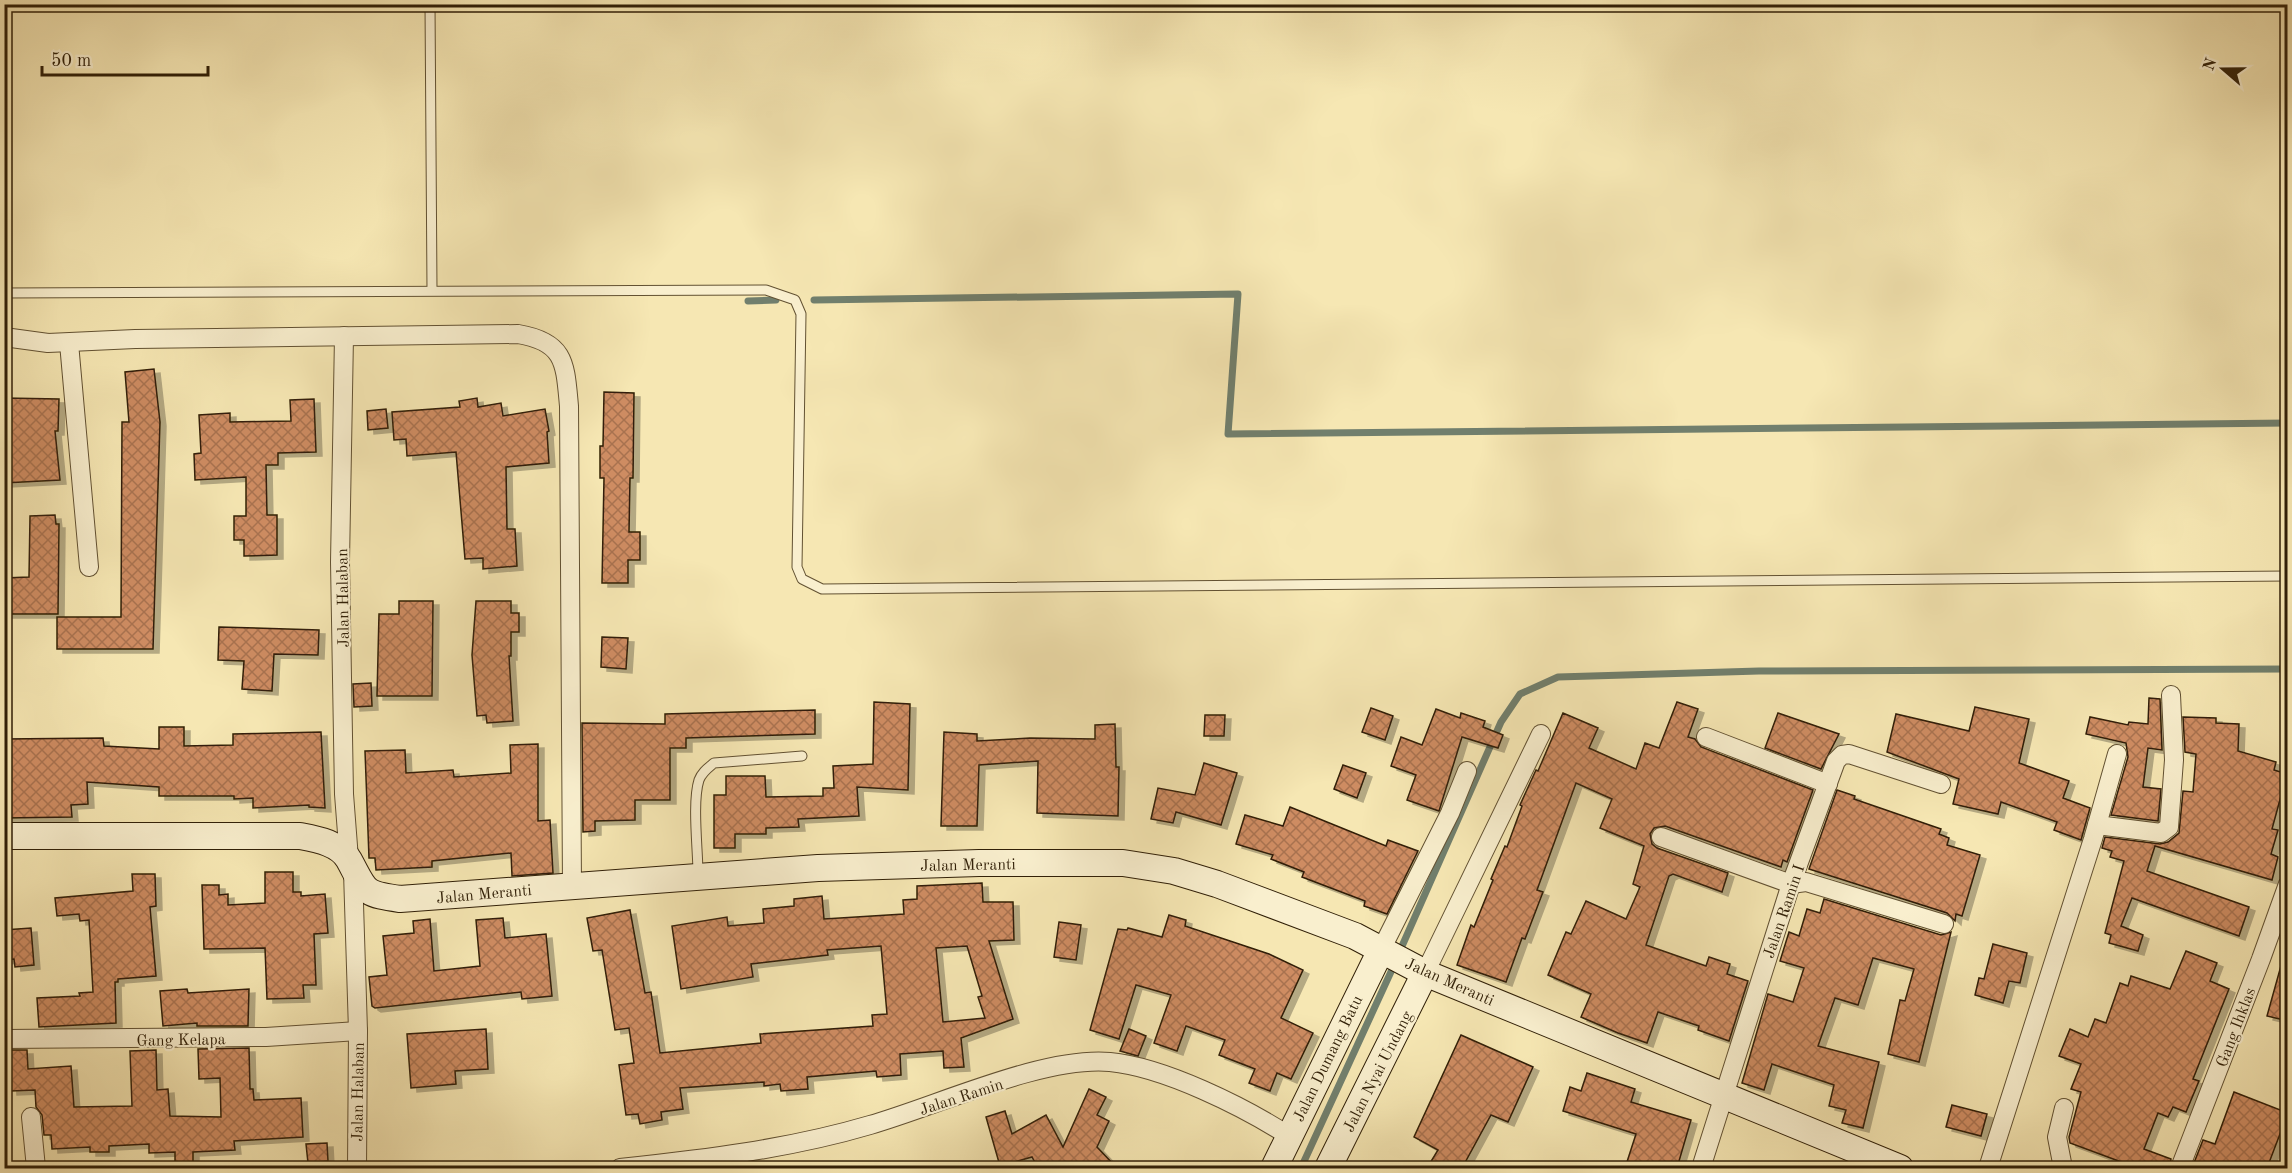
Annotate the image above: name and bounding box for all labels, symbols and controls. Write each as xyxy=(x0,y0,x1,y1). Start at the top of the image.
scale bar xyxy=(42,39,208,77)
north arrow xyxy=(2193,39,2253,99)
text: 50 m xyxy=(51,52,91,70)
text: N xyxy=(2201,55,2221,73)
street label: Jalan Halaban xyxy=(335,548,353,648)
street label: Jalan Meranti xyxy=(920,857,1016,875)
street label: Jalan Ramin I xyxy=(1761,863,1808,960)
street label: Jalan Meranti xyxy=(436,883,533,907)
street label: Jalan Meranti xyxy=(1402,956,1496,1010)
street label: Gang Ihklas xyxy=(2214,986,2259,1070)
street label: Jalan Dumang Batu xyxy=(1291,993,1367,1125)
street label: Jalan Nyai Undang xyxy=(1341,1008,1416,1135)
street label: Gang Kelapa xyxy=(136,1032,226,1050)
street label: Jalan Halaban xyxy=(350,1042,368,1142)
street label: Jalan Ramin xyxy=(918,1077,1006,1119)

